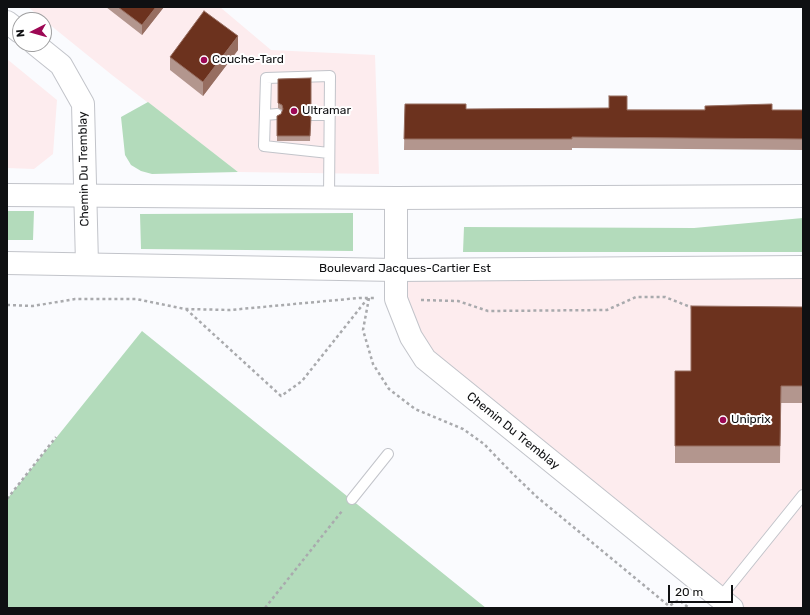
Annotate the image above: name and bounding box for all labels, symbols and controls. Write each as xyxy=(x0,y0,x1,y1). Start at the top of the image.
north arrow xyxy=(12,12,52,52)
text: N xyxy=(14,29,27,38)
place label: Couche-Tard xyxy=(212,53,284,67)
marker: Couche-Tard xyxy=(199,55,209,65)
place label: Ultramar xyxy=(302,104,351,118)
marker: Ultramar xyxy=(289,106,299,116)
street label: Chemin Du Tremblay xyxy=(76,111,92,227)
street label: Boulevard Jacques-Cartier Est xyxy=(319,262,491,276)
street label: Chemin Du Tremblay xyxy=(464,389,562,473)
place label: Uniprix xyxy=(731,413,771,427)
marker: Uniprix xyxy=(718,415,728,425)
scale bar xyxy=(670,577,735,603)
text: 20 m xyxy=(675,585,703,599)

